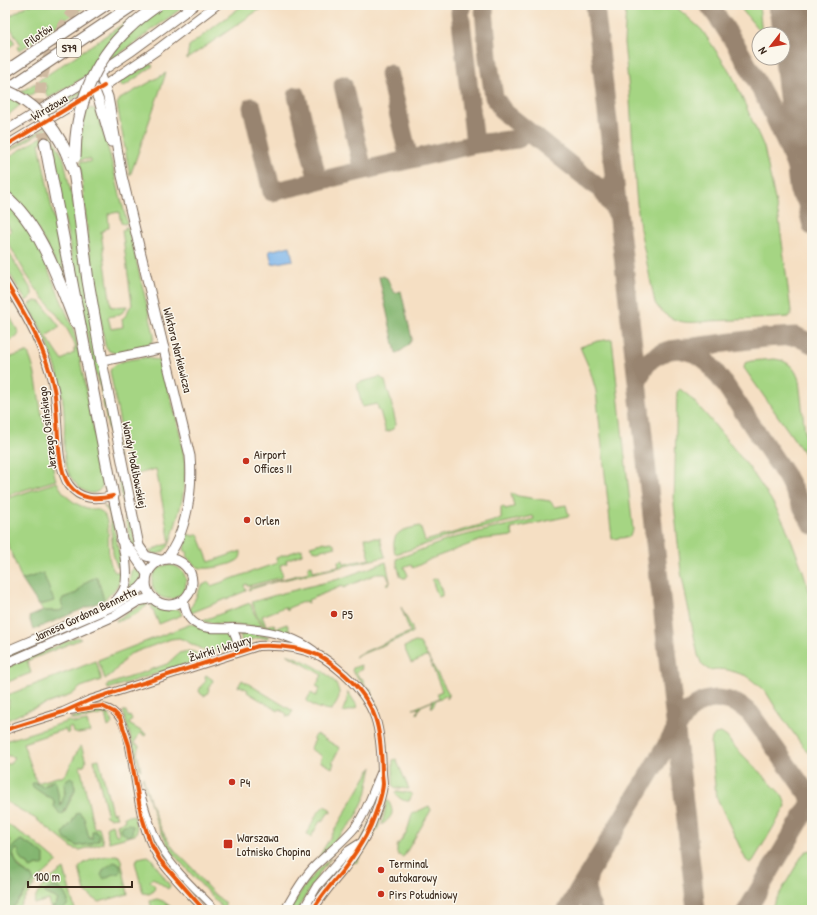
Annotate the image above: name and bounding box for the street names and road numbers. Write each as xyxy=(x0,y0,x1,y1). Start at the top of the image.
street label: Pilotów xyxy=(20,19,56,51)
road number: S79 xyxy=(57,39,81,57)
street label: Wirażowa xyxy=(28,89,71,124)
street label: Wiktora Narkiewicza xyxy=(159,306,197,395)
street label: Jerzego Osińskiego xyxy=(33,385,61,470)
street label: Wandy Modlibowskiej xyxy=(118,420,152,510)
street label: Jamesa Gordona Bennetta xyxy=(31,583,139,645)
street label: Żwirki i Wigury xyxy=(187,630,253,666)

